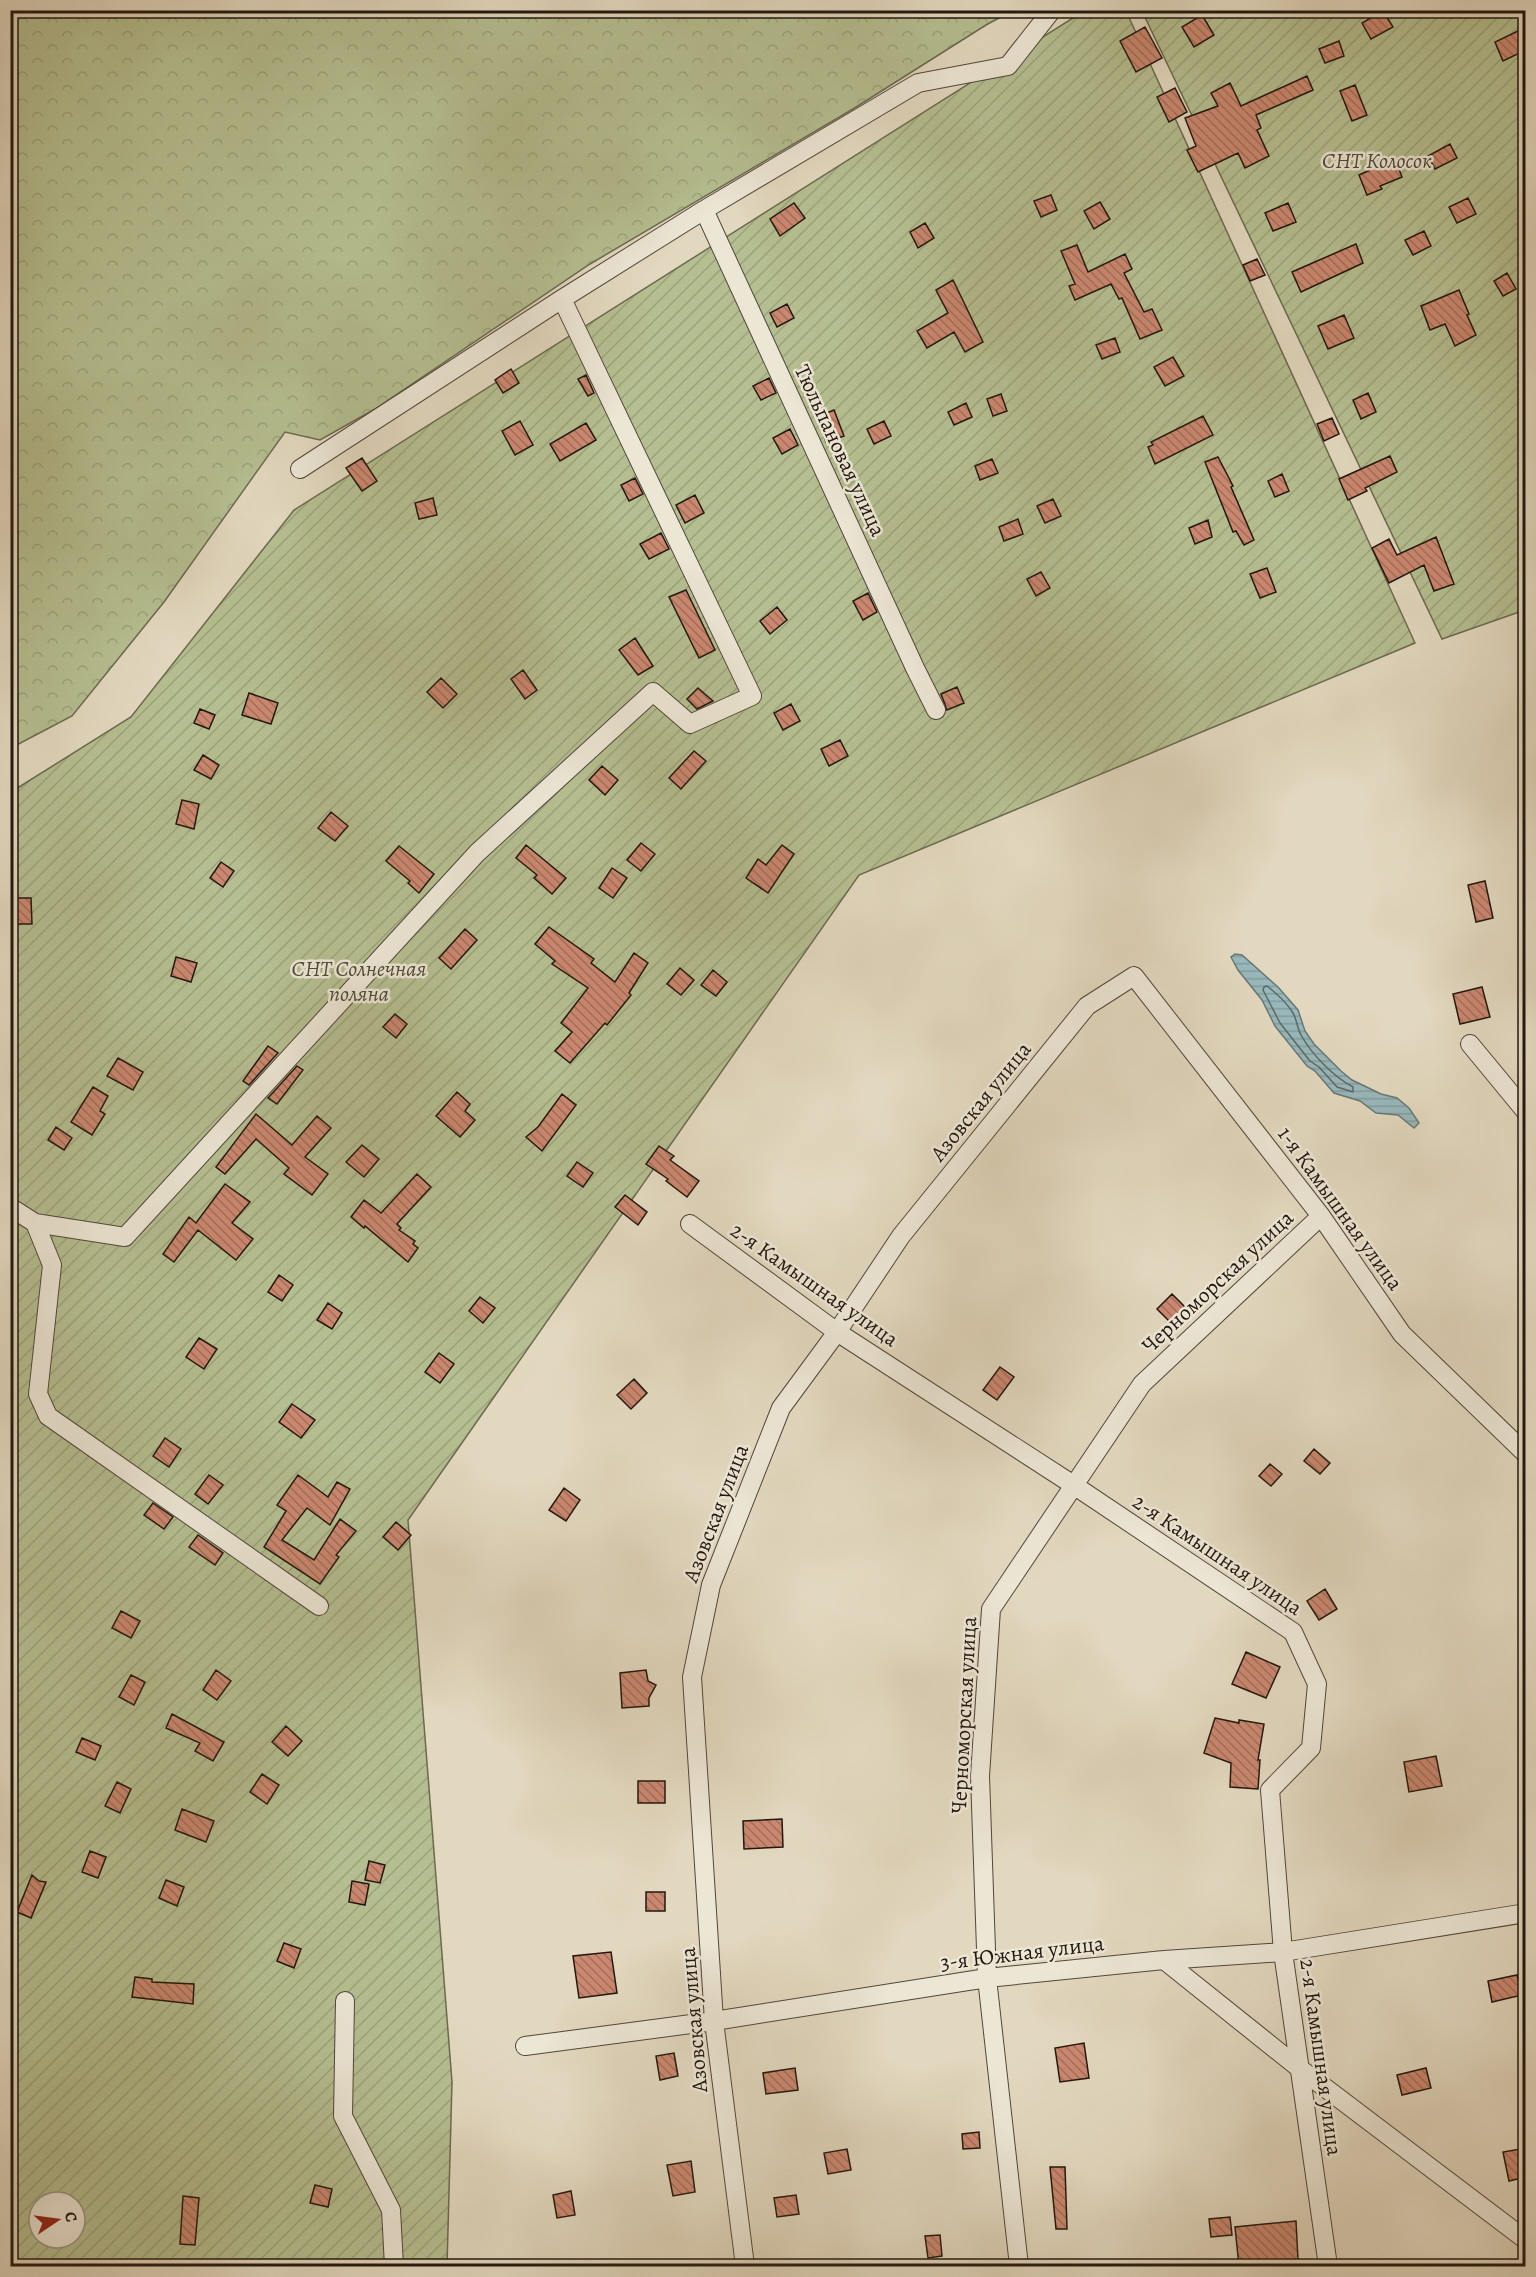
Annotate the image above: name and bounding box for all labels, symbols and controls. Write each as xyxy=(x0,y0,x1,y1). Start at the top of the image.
park label: СНТ Колосок xyxy=(1322,146,1432,176)
street label: Тюльпановая улица xyxy=(787,360,893,542)
park label: СНТ Солнечная поляна xyxy=(291,954,427,1009)
street label: Азовская улица xyxy=(923,1035,1039,1168)
street label: 1-я Камышная улица xyxy=(1270,1121,1410,1297)
street label: Черноморская улица xyxy=(1135,1203,1301,1360)
street label: 2-я Камышная улица xyxy=(724,1216,905,1355)
street label: Азовская улица xyxy=(675,1439,756,1588)
street label: 2-я Камышная улица xyxy=(1127,1487,1309,1623)
street label: Черноморская улица xyxy=(944,1615,984,1814)
street label: 3-я Южная улица xyxy=(939,1928,1107,1978)
street label: Азовская улица xyxy=(673,1945,715,2095)
street label: 2-я Камышная улица xyxy=(1292,1957,1350,2159)
north arrow xyxy=(27,2190,87,2250)
text: С xyxy=(59,2210,82,2224)

